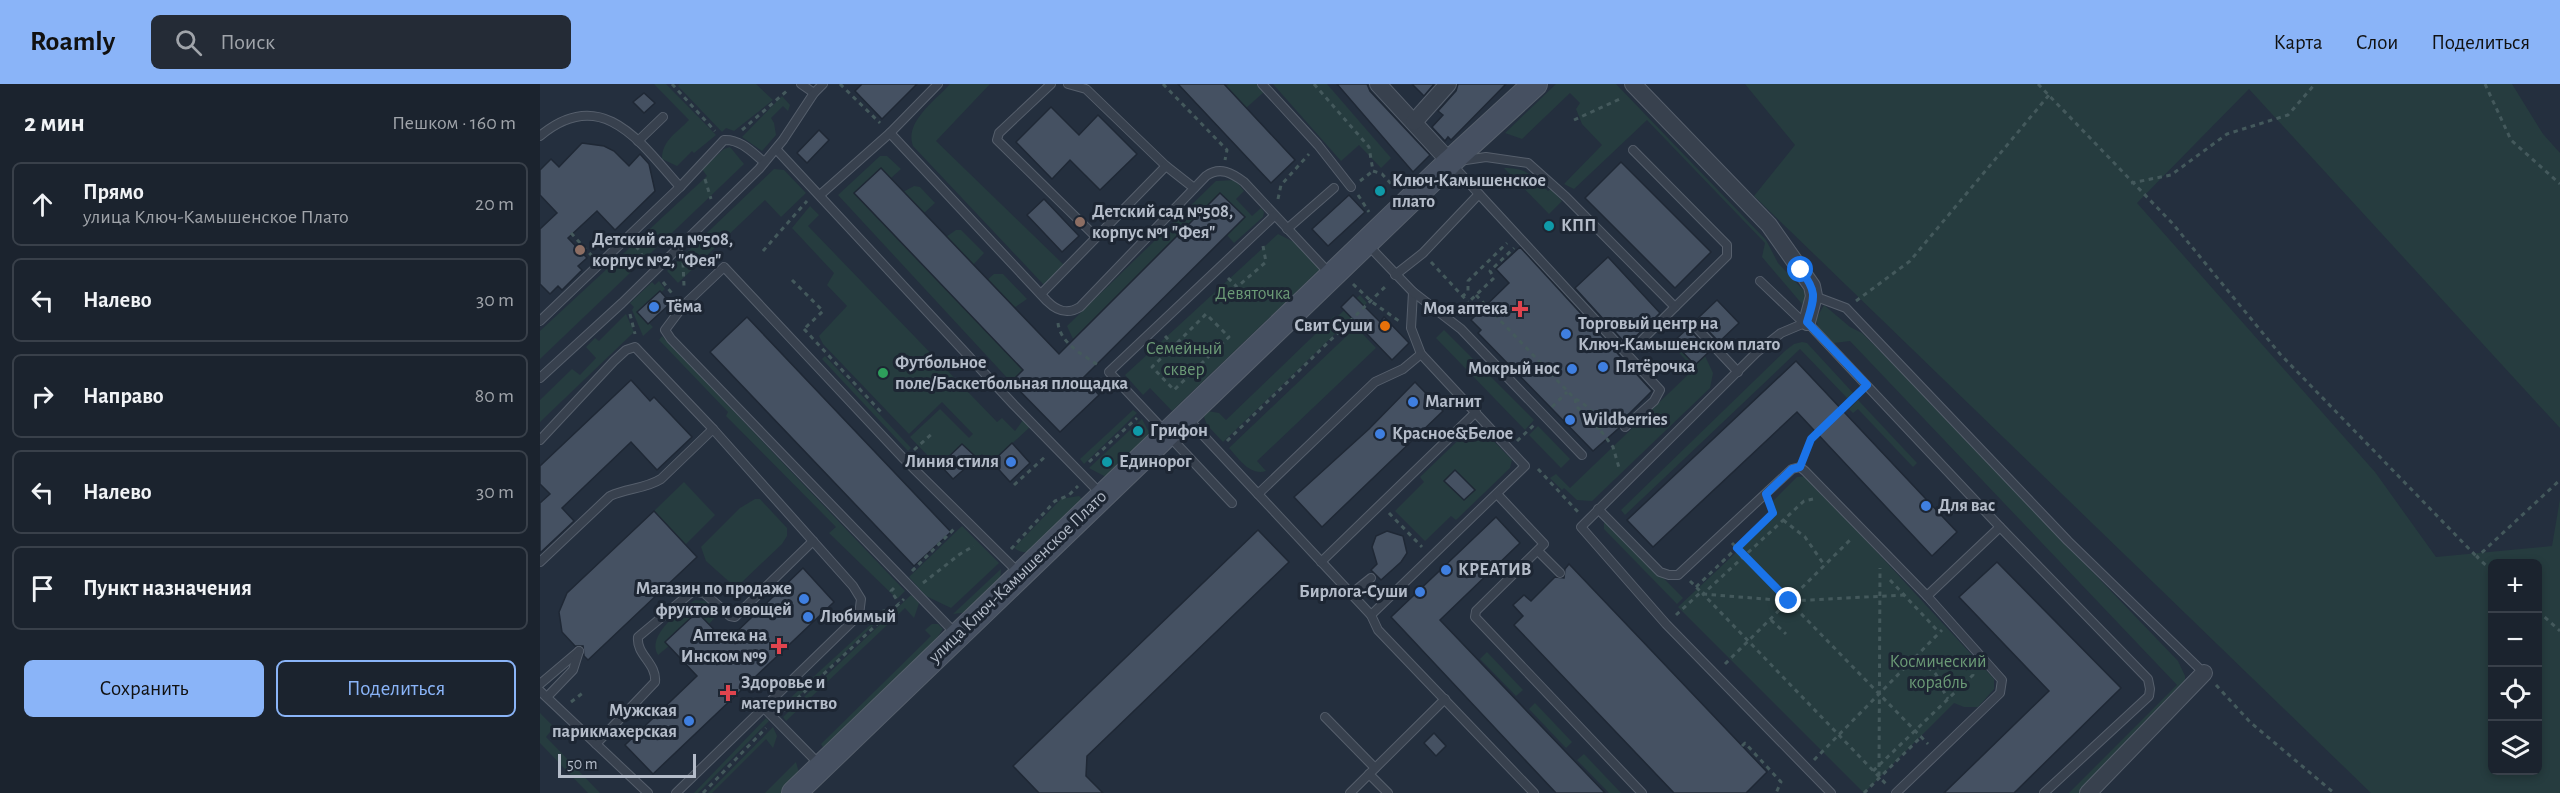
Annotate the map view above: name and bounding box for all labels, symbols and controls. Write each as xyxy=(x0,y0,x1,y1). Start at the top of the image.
search box xyxy=(151,15,571,69)
icon: search xyxy=(172,26,205,59)
text: Roamly xyxy=(30,28,115,56)
text: Поиск xyxy=(220,31,275,53)
text: Карта xyxy=(2273,32,2323,53)
text: Слои xyxy=(2356,32,2398,53)
text: Поделиться xyxy=(2431,32,2530,53)
text: 2 мин xyxy=(24,110,85,136)
text: Пешком · 160 m xyxy=(392,113,516,133)
place label: Ключ-Камышенское плато xyxy=(1392,172,1546,211)
text: Прямо xyxy=(83,181,144,203)
marker: Ключ-Камышенское плато xyxy=(1373,184,1387,198)
icon: ahead xyxy=(26,188,59,221)
text: 20 m xyxy=(475,194,514,214)
place label: Детский сад №508, корпус №1 "Фея" xyxy=(1092,203,1233,242)
text: улица Ключ-Камышенское Плато xyxy=(83,207,349,227)
marker: Детский сад №508, корпус №1 "Фея" xyxy=(1073,215,1087,229)
place label: КПП xyxy=(1561,217,1596,235)
marker: КПП xyxy=(1542,219,1556,233)
place label: Детский сад №508, корпус №2, "Фея" xyxy=(592,231,733,270)
marker: Детский сад №508, корпус №2, "Фея" xyxy=(573,243,587,257)
route start xyxy=(1787,256,1813,282)
icon: left xyxy=(26,284,59,317)
park label: Девяточка xyxy=(1215,285,1291,303)
text: Налево xyxy=(83,289,152,311)
text: 30 m xyxy=(476,290,514,310)
place label: Тёма xyxy=(666,298,703,316)
marker: Тёма xyxy=(647,300,661,314)
place label: Моя аптека xyxy=(1423,300,1508,318)
marker: Моя аптека xyxy=(1513,302,1527,316)
place label: Торговый центр на Ключ-Камышенском плато xyxy=(1578,315,1781,354)
place label: Свит Суши xyxy=(1294,317,1373,335)
marker: Свит Суши xyxy=(1378,319,1392,333)
marker: Торговый центр на Ключ-Камышенском плато xyxy=(1559,327,1573,341)
park label: Семейный сквер xyxy=(1146,340,1222,379)
place label: Футбольное поле/Баскетбольная площадка xyxy=(895,354,1129,393)
place label: Пятёрочка xyxy=(1615,358,1696,376)
place label: Мокрый нос xyxy=(1468,360,1560,378)
marker: Пятёрочка xyxy=(1596,360,1610,374)
marker: Мокрый нос xyxy=(1565,362,1579,376)
marker: Футбольное поле/Баскетбольная площадка xyxy=(876,366,890,380)
icon: right xyxy=(26,380,59,413)
text: Направо xyxy=(83,385,164,407)
text: 80 m xyxy=(475,386,514,406)
place label: Магнит xyxy=(1425,393,1482,411)
marker: Магнит xyxy=(1406,395,1420,409)
place label: Wildberries xyxy=(1582,411,1668,429)
marker: Wildberries xyxy=(1563,413,1577,427)
place label: Грифон xyxy=(1150,422,1208,440)
marker: Грифон xyxy=(1131,424,1145,438)
place label: Красное&Белое xyxy=(1392,425,1513,443)
marker: Красное&Белое xyxy=(1373,427,1387,441)
place label: Линия стиля xyxy=(905,453,999,471)
place label: Единорог xyxy=(1119,453,1192,471)
marker: Линия стиля xyxy=(1004,455,1018,469)
marker: Единорог xyxy=(1100,455,1114,469)
icon: left xyxy=(26,476,59,509)
text: Налево xyxy=(83,481,152,503)
text: 30 m xyxy=(476,482,514,502)
street label: улица Ключ-Камышенское Плато xyxy=(925,487,1110,667)
place label: Для вас xyxy=(1938,497,1995,515)
marker: Для вас xyxy=(1919,499,1933,513)
map controls xyxy=(2488,559,2542,775)
button: + xyxy=(2488,559,2542,613)
place label: КРЕАТИВ xyxy=(1458,561,1531,579)
marker: КРЕАТИВ xyxy=(1439,563,1453,577)
icon: arrive xyxy=(26,572,59,605)
text: Пункт назначения xyxy=(83,577,252,599)
place label: Магазин по продаже фруктов и овощей xyxy=(636,580,792,619)
place label: Бирлога-Суши xyxy=(1299,583,1408,601)
marker: Бирлога-Суши xyxy=(1413,585,1427,599)
route end xyxy=(1775,587,1801,613)
marker: Магазин по продаже фруктов и овощей xyxy=(797,592,811,606)
place label: Любимый xyxy=(820,608,896,626)
marker: Любимый xyxy=(801,610,815,624)
button: − xyxy=(2488,613,2542,667)
place label: Аптека на Инском №9 xyxy=(681,627,767,666)
marker: Аптека на Инском №9 xyxy=(772,639,786,653)
park label: Космический корабль xyxy=(1889,653,1987,692)
button: Сохранить xyxy=(24,660,264,717)
button: Поделиться xyxy=(276,660,516,717)
button: locate xyxy=(2488,667,2542,721)
place label: Здоровье и материнство xyxy=(741,674,837,713)
marker: Здоровье и материнство xyxy=(719,684,737,702)
place label: Мужская парикмахерская xyxy=(552,702,677,741)
marker: Мужская парикмахерская xyxy=(682,714,696,728)
button: layers xyxy=(2488,721,2542,775)
scale bar xyxy=(558,751,696,778)
text: 50 m xyxy=(567,756,598,772)

